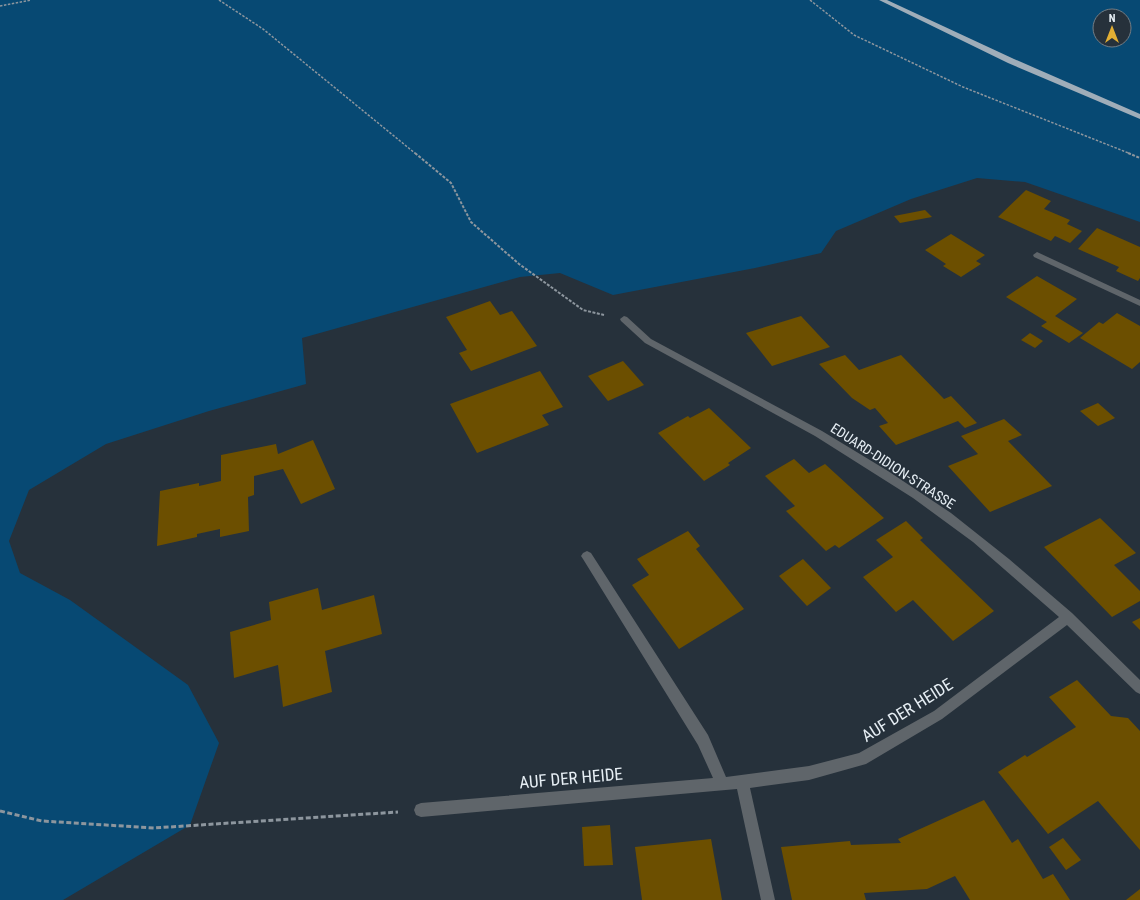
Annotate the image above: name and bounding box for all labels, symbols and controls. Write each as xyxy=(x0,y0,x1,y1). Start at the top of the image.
north arrow xyxy=(1092,8,1132,48)
text: N xyxy=(1109,12,1116,25)
street label: EDUARD-DIDION-STRASSE xyxy=(828,420,958,512)
street label: AUF DER HEIDE xyxy=(858,674,956,746)
street label: AUF DER HEIDE xyxy=(518,764,624,792)

